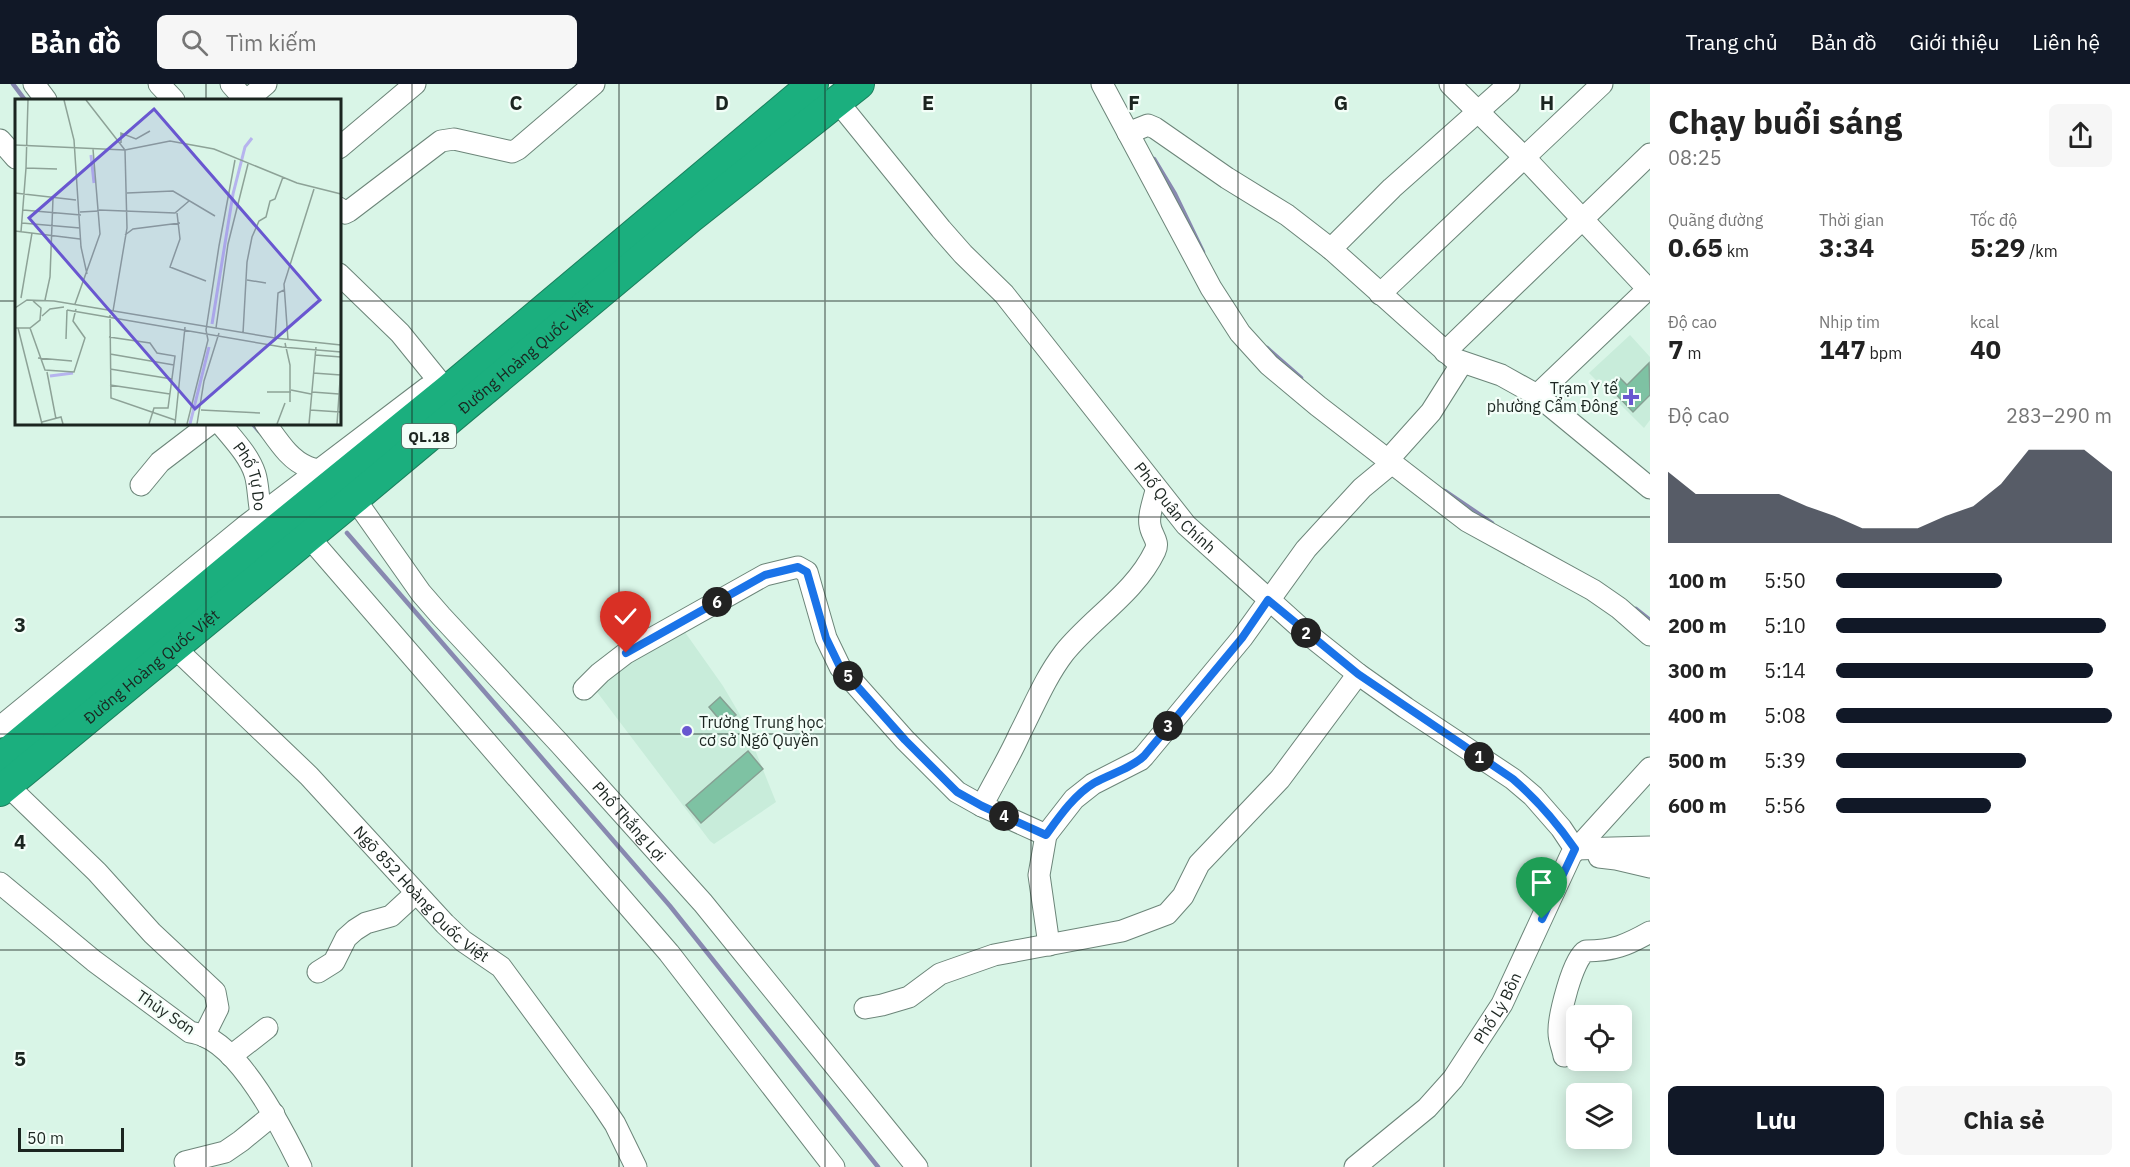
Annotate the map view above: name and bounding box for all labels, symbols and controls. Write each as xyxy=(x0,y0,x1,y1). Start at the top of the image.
search box xyxy=(157,15,577,69)
text: Bản đồ xyxy=(30,24,121,61)
icon: search xyxy=(178,26,211,59)
text: Tìm kiếm xyxy=(226,28,317,57)
text: Trang chủ xyxy=(1685,28,1778,56)
text: Bản đồ xyxy=(1811,28,1877,56)
text: Giới thiệu xyxy=(1910,28,1999,56)
text: Liên hệ xyxy=(2032,28,2100,56)
text: C xyxy=(509,89,523,116)
text: D xyxy=(715,89,729,116)
text: E xyxy=(922,89,934,116)
text: F xyxy=(1128,89,1140,116)
text: G xyxy=(1334,89,1348,116)
text: H xyxy=(1540,89,1554,116)
inset map xyxy=(15,99,340,424)
text: Chạy buổi sáng xyxy=(1668,100,1902,143)
button: share xyxy=(2049,104,2112,167)
text: 08:25 xyxy=(1668,144,1722,171)
text: Quãng đường xyxy=(1668,210,1763,230)
text: Thời gian xyxy=(1819,210,1884,230)
text: Tốc độ xyxy=(1970,210,2017,230)
text: 0.65 xyxy=(1668,230,1723,264)
text: 3:34 xyxy=(1819,230,1874,264)
text: 5:29 xyxy=(1970,230,2025,264)
text: km xyxy=(1723,241,1749,261)
text: /km xyxy=(2025,241,2058,261)
street label: Đường Hoàng Quốc Việt xyxy=(454,294,597,418)
text: Độ cao xyxy=(1668,312,1717,332)
text: Nhịp tim xyxy=(1819,312,1880,332)
text: kcal xyxy=(1970,312,1999,332)
text: 7 xyxy=(1668,332,1684,366)
text: 147 xyxy=(1819,332,1866,366)
text: 40 xyxy=(1970,332,2001,366)
text: m xyxy=(1684,343,1701,363)
text: bpm xyxy=(1866,343,1902,363)
place label: Trạm Y tế phường Cẩm Đông xyxy=(1487,378,1619,416)
marker: Trạm Y tế phường Cẩm Đông xyxy=(1622,388,1640,406)
text: Độ cao xyxy=(1668,402,1729,429)
text: 283–290 m xyxy=(2006,402,2112,429)
road number: QL.18 xyxy=(402,424,456,448)
street label: Phố Tự Do xyxy=(229,438,270,512)
street label: Phố Quân Chính xyxy=(1130,458,1220,557)
text: 100 m xyxy=(1668,567,1727,594)
text: 5:50 xyxy=(1764,567,1806,594)
pin: 6 xyxy=(702,587,732,617)
pin xyxy=(600,591,651,653)
text: 6 xyxy=(712,592,722,612)
icon: check xyxy=(609,600,642,633)
street label: Đường Hoàng Quốc Việt xyxy=(79,605,223,728)
text: 3 xyxy=(14,611,26,638)
text: 200 m xyxy=(1668,612,1727,639)
text: 5:10 xyxy=(1764,612,1806,639)
pin: 2 xyxy=(1291,618,1321,648)
text: 2 xyxy=(1301,623,1311,643)
text: 300 m xyxy=(1668,657,1727,684)
text: 5:14 xyxy=(1764,657,1806,684)
pin: 5 xyxy=(833,661,863,691)
text: 5 xyxy=(843,666,853,686)
text: 400 m xyxy=(1668,702,1727,729)
text: 5:08 xyxy=(1764,702,1806,729)
pin: 3 xyxy=(1153,711,1183,741)
place label: Trường Trung học cơ sở Ngô Quyền xyxy=(699,712,823,750)
text: 3 xyxy=(1163,716,1173,736)
marker: Trường Trung học cơ sở Ngô Quyền xyxy=(680,724,694,738)
pin: 1 xyxy=(1464,742,1494,772)
text: 1 xyxy=(1474,747,1484,767)
text: 500 m xyxy=(1668,747,1727,774)
text: 5:39 xyxy=(1764,747,1806,774)
street label: Phố Thắng Lợi xyxy=(588,777,670,865)
text: 600 m xyxy=(1668,792,1727,819)
text: 5:56 xyxy=(1764,792,1806,819)
pin: 4 xyxy=(989,801,1019,831)
text: 4 xyxy=(999,806,1009,826)
street label: Ngõ 852 Hoàng Quốc Việt xyxy=(350,821,493,966)
text: 4 xyxy=(14,828,26,855)
pin xyxy=(1516,857,1567,919)
icon: arrive xyxy=(1525,866,1558,899)
street label: Phố Lý Bôn xyxy=(1469,969,1525,1047)
street label: Thủy Sơn xyxy=(133,985,199,1039)
map controls xyxy=(1566,1005,1632,1149)
button: locate xyxy=(1566,1005,1632,1071)
text: 5 xyxy=(14,1045,26,1072)
button: layers xyxy=(1566,1083,1632,1149)
button: Lưu xyxy=(1668,1086,1884,1155)
button: Chia sẻ xyxy=(1896,1086,2112,1155)
scale bar xyxy=(18,1125,124,1152)
text: 50 m xyxy=(27,1128,64,1148)

